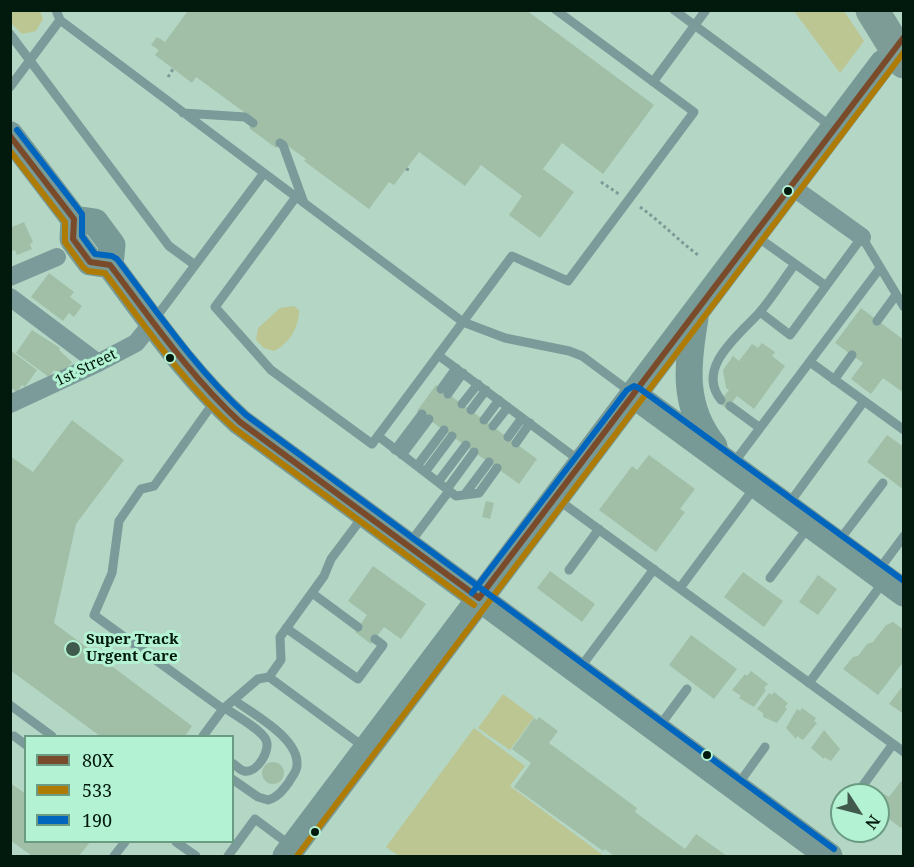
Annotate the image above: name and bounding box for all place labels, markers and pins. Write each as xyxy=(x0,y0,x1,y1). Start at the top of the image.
unlabelled marker xyxy=(782,185,794,197)
unlabelled marker xyxy=(164,352,176,364)
place label: Super Track Urgent Care xyxy=(86,631,178,666)
marker: Super Track Urgent Care xyxy=(64,640,82,658)
unlabelled marker xyxy=(701,749,713,761)
unlabelled marker xyxy=(309,826,321,838)

